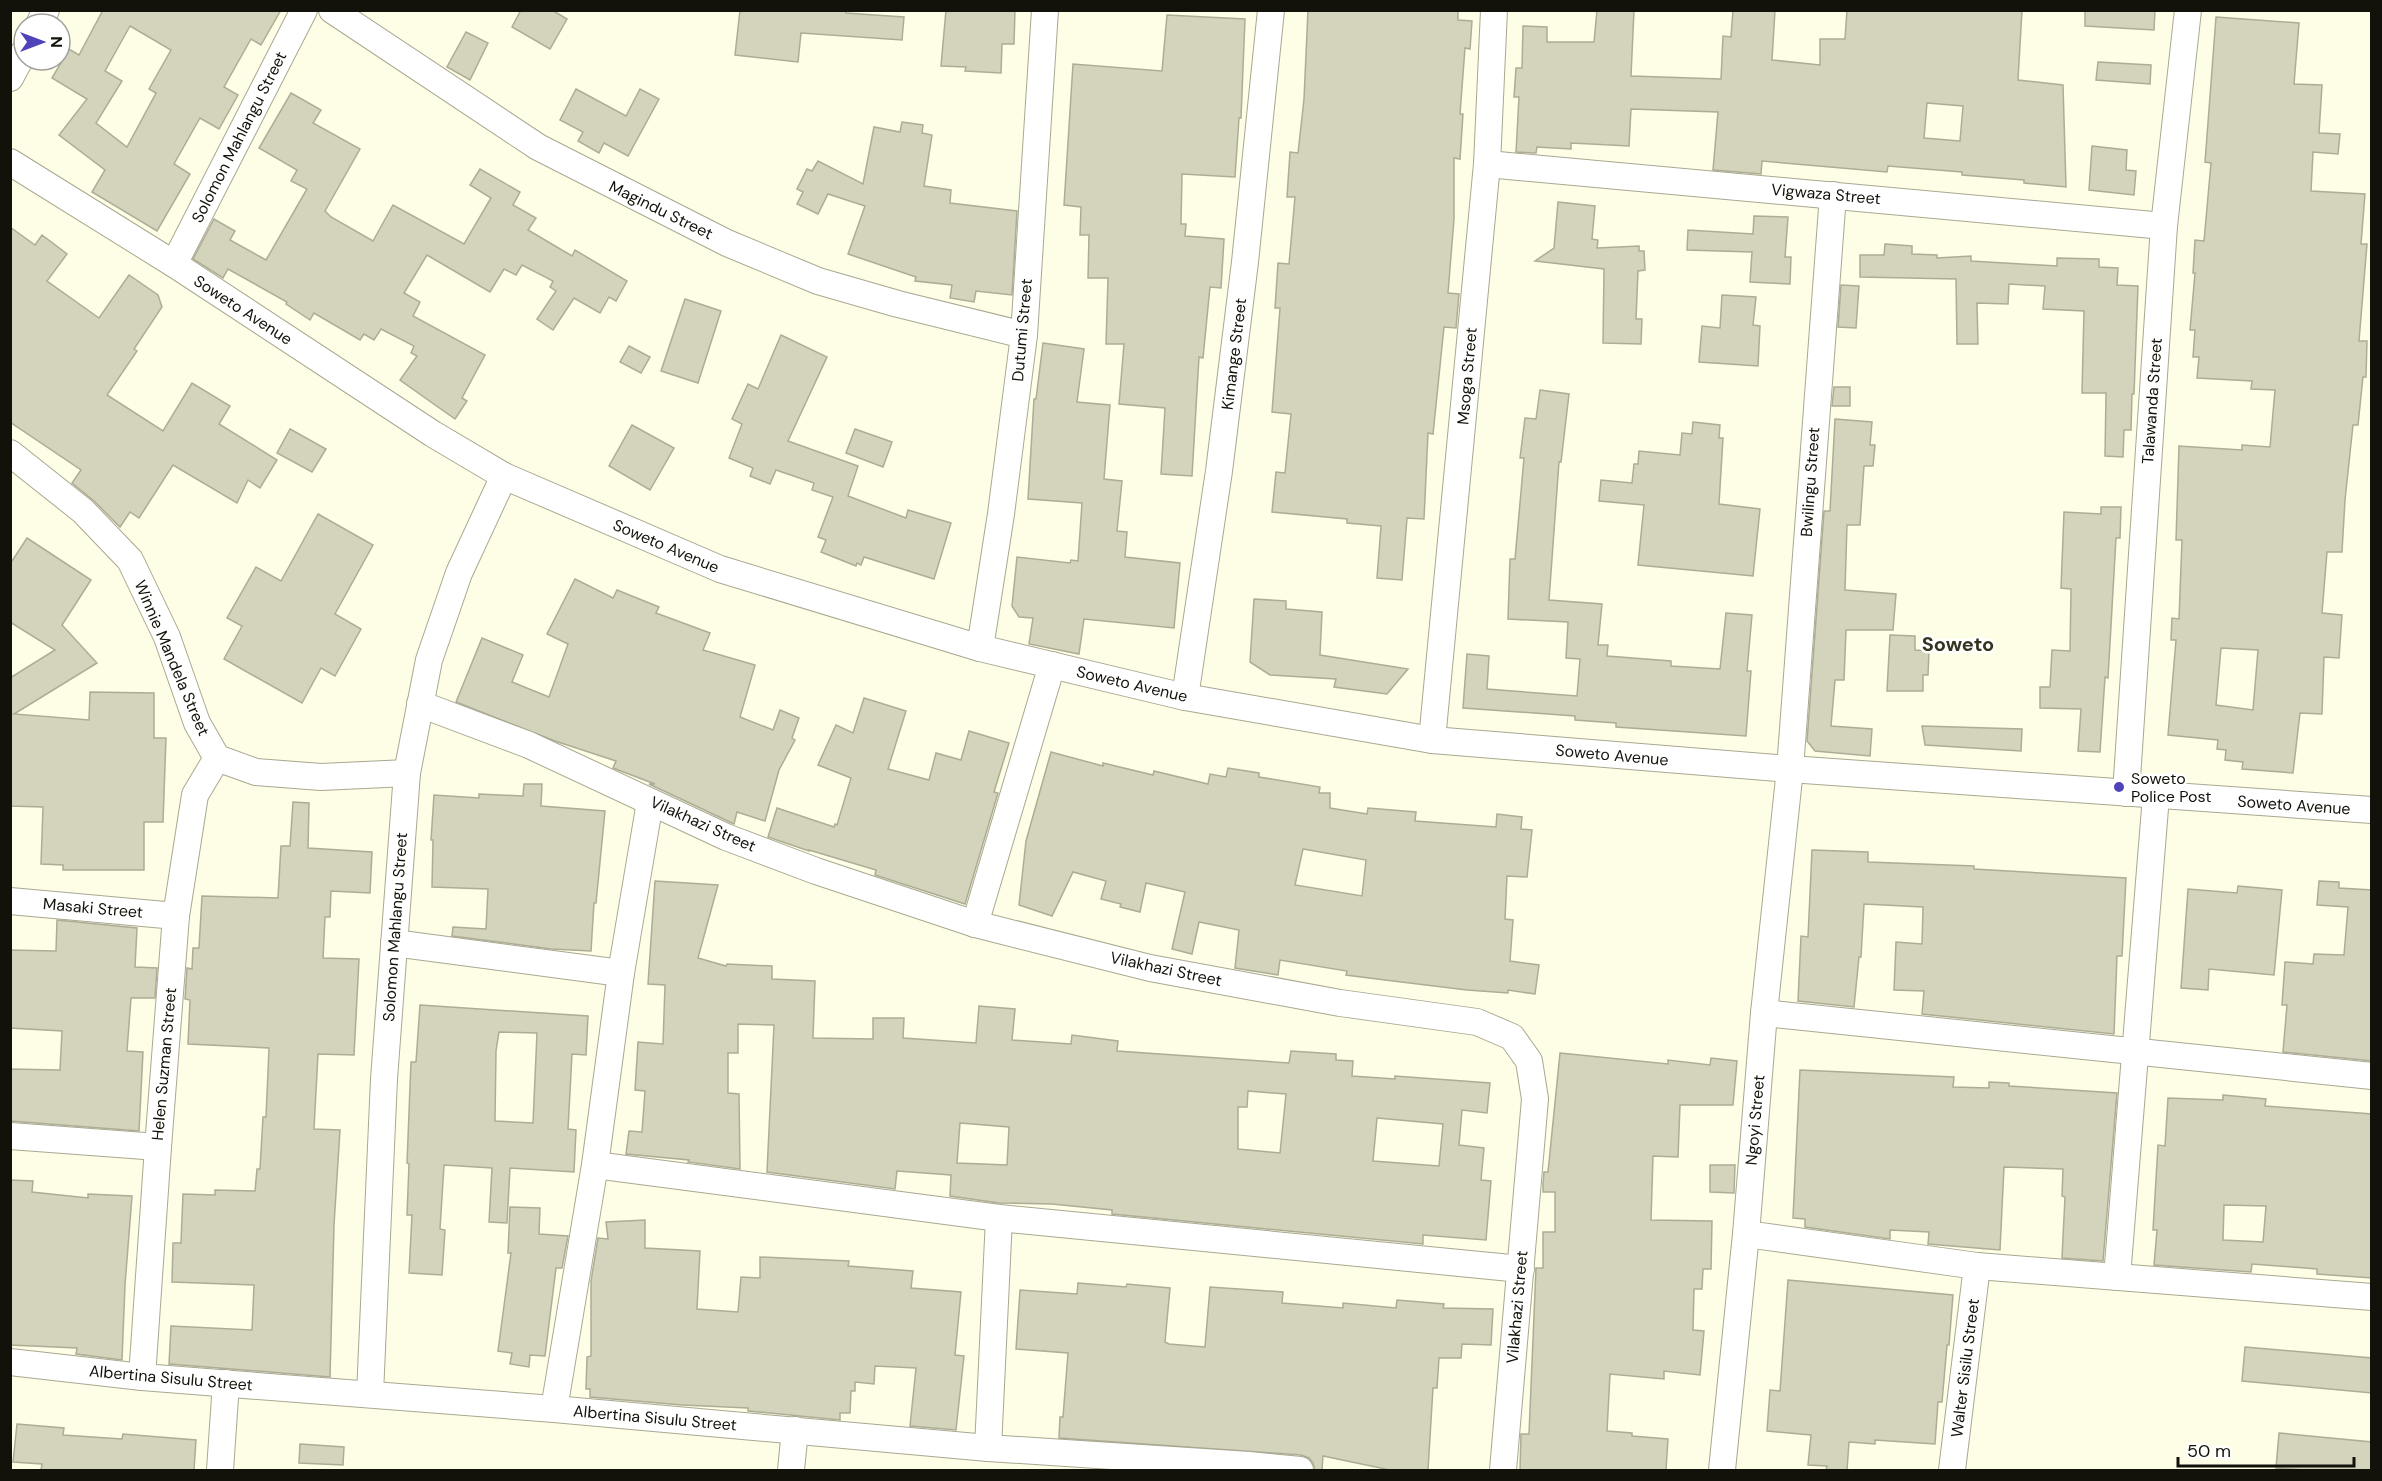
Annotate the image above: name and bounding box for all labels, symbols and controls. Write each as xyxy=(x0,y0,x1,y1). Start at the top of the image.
north arrow xyxy=(12,12,72,72)
text: N xyxy=(46,36,67,48)
street label: Solomon Mahlangu Street xyxy=(187,48,291,226)
street label: Magindu Street xyxy=(606,176,716,244)
street label: Vigwaza Street xyxy=(1770,179,1882,209)
street label: Soweto Avenue xyxy=(190,270,296,350)
street label: Dutumi Street xyxy=(1007,278,1037,382)
street label: Kimange Street xyxy=(1217,297,1251,411)
street label: Msoga Street xyxy=(1452,326,1482,426)
street label: Talawanda Street xyxy=(2137,337,2167,465)
street label: Bwilingu Street xyxy=(1796,426,1824,538)
street label: Soweto Avenue xyxy=(610,514,722,578)
street label: Winnie Mandela Street xyxy=(130,577,214,739)
district label: Soweto xyxy=(1922,631,1994,657)
street label: Soweto Avenue xyxy=(1074,661,1190,707)
street label: Soweto Avenue xyxy=(1555,740,1669,770)
place label: Soweto Police Post xyxy=(2131,768,2211,807)
marker: Soweto Police Post xyxy=(2112,780,2126,794)
street label: Vilakhazi Street xyxy=(647,791,759,857)
street label: Soweto Avenue xyxy=(2237,791,2351,819)
street label: Solomon Mahlangu Street xyxy=(378,832,412,1022)
street label: Masaki Street xyxy=(42,893,144,923)
street label: Vilakhazi Street xyxy=(1108,947,1224,991)
street label: Helen Suzman Street xyxy=(147,987,181,1141)
street label: Ngoyi Street xyxy=(1741,1074,1769,1166)
street label: Vilakhazi Street xyxy=(1502,1250,1532,1364)
street label: Walter Sisilu Street xyxy=(1946,1297,1984,1439)
street label: Albertina Sisulu Street xyxy=(88,1360,254,1396)
street label: Albertina Sisulu Street xyxy=(572,1400,738,1436)
scale bar xyxy=(2178,1430,2354,1468)
text: 50 m xyxy=(2187,1439,2231,1463)

